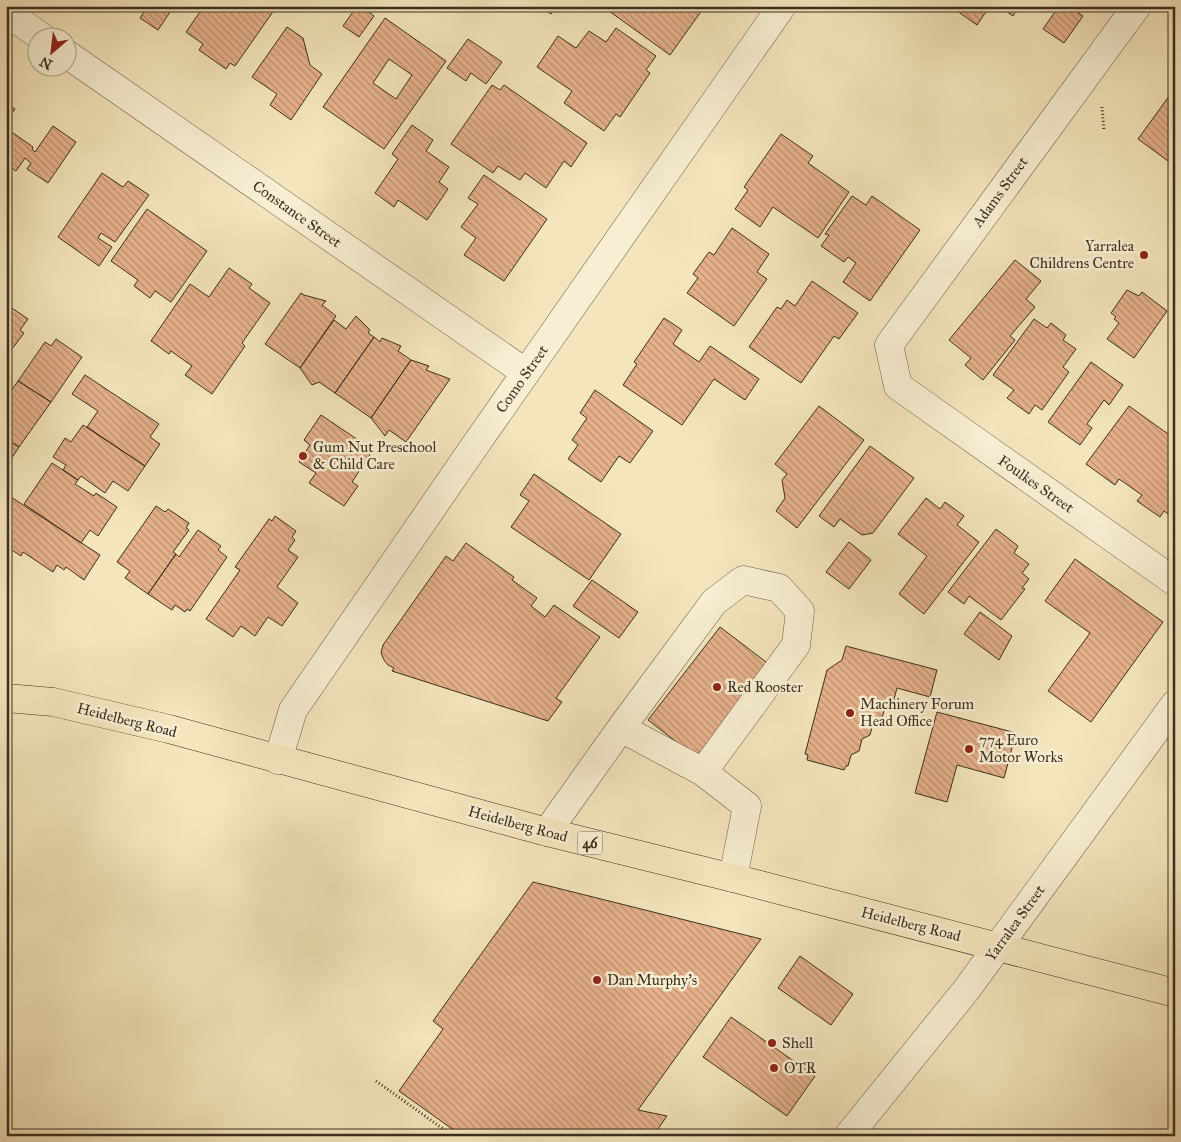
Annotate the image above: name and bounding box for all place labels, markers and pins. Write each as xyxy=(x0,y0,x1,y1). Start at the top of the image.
place label: Yarralea Childrens Centre xyxy=(1030,237,1135,272)
marker: Yarralea Childrens Centre xyxy=(1138,249,1150,261)
place label: Gum Nut Preschool & Child Care xyxy=(313,438,437,473)
marker: Gum Nut Preschool & Child Care xyxy=(297,450,309,462)
place label: Red Rooster xyxy=(727,678,803,696)
marker: Red Rooster xyxy=(711,681,723,693)
place label: Machinery Forum Head Office xyxy=(860,695,975,730)
marker: Machinery Forum Head Office xyxy=(844,707,856,719)
place label: 774 Euro Motor Works xyxy=(979,731,1063,766)
marker: 774 Euro Motor Works xyxy=(963,743,975,755)
place label: Dan Murphy's xyxy=(607,971,697,989)
marker: Dan Murphy's xyxy=(591,974,603,986)
place label: Shell xyxy=(782,1034,814,1052)
marker: Shell xyxy=(766,1037,778,1049)
place label: OTR xyxy=(784,1059,817,1077)
marker: OTR xyxy=(768,1062,780,1074)

